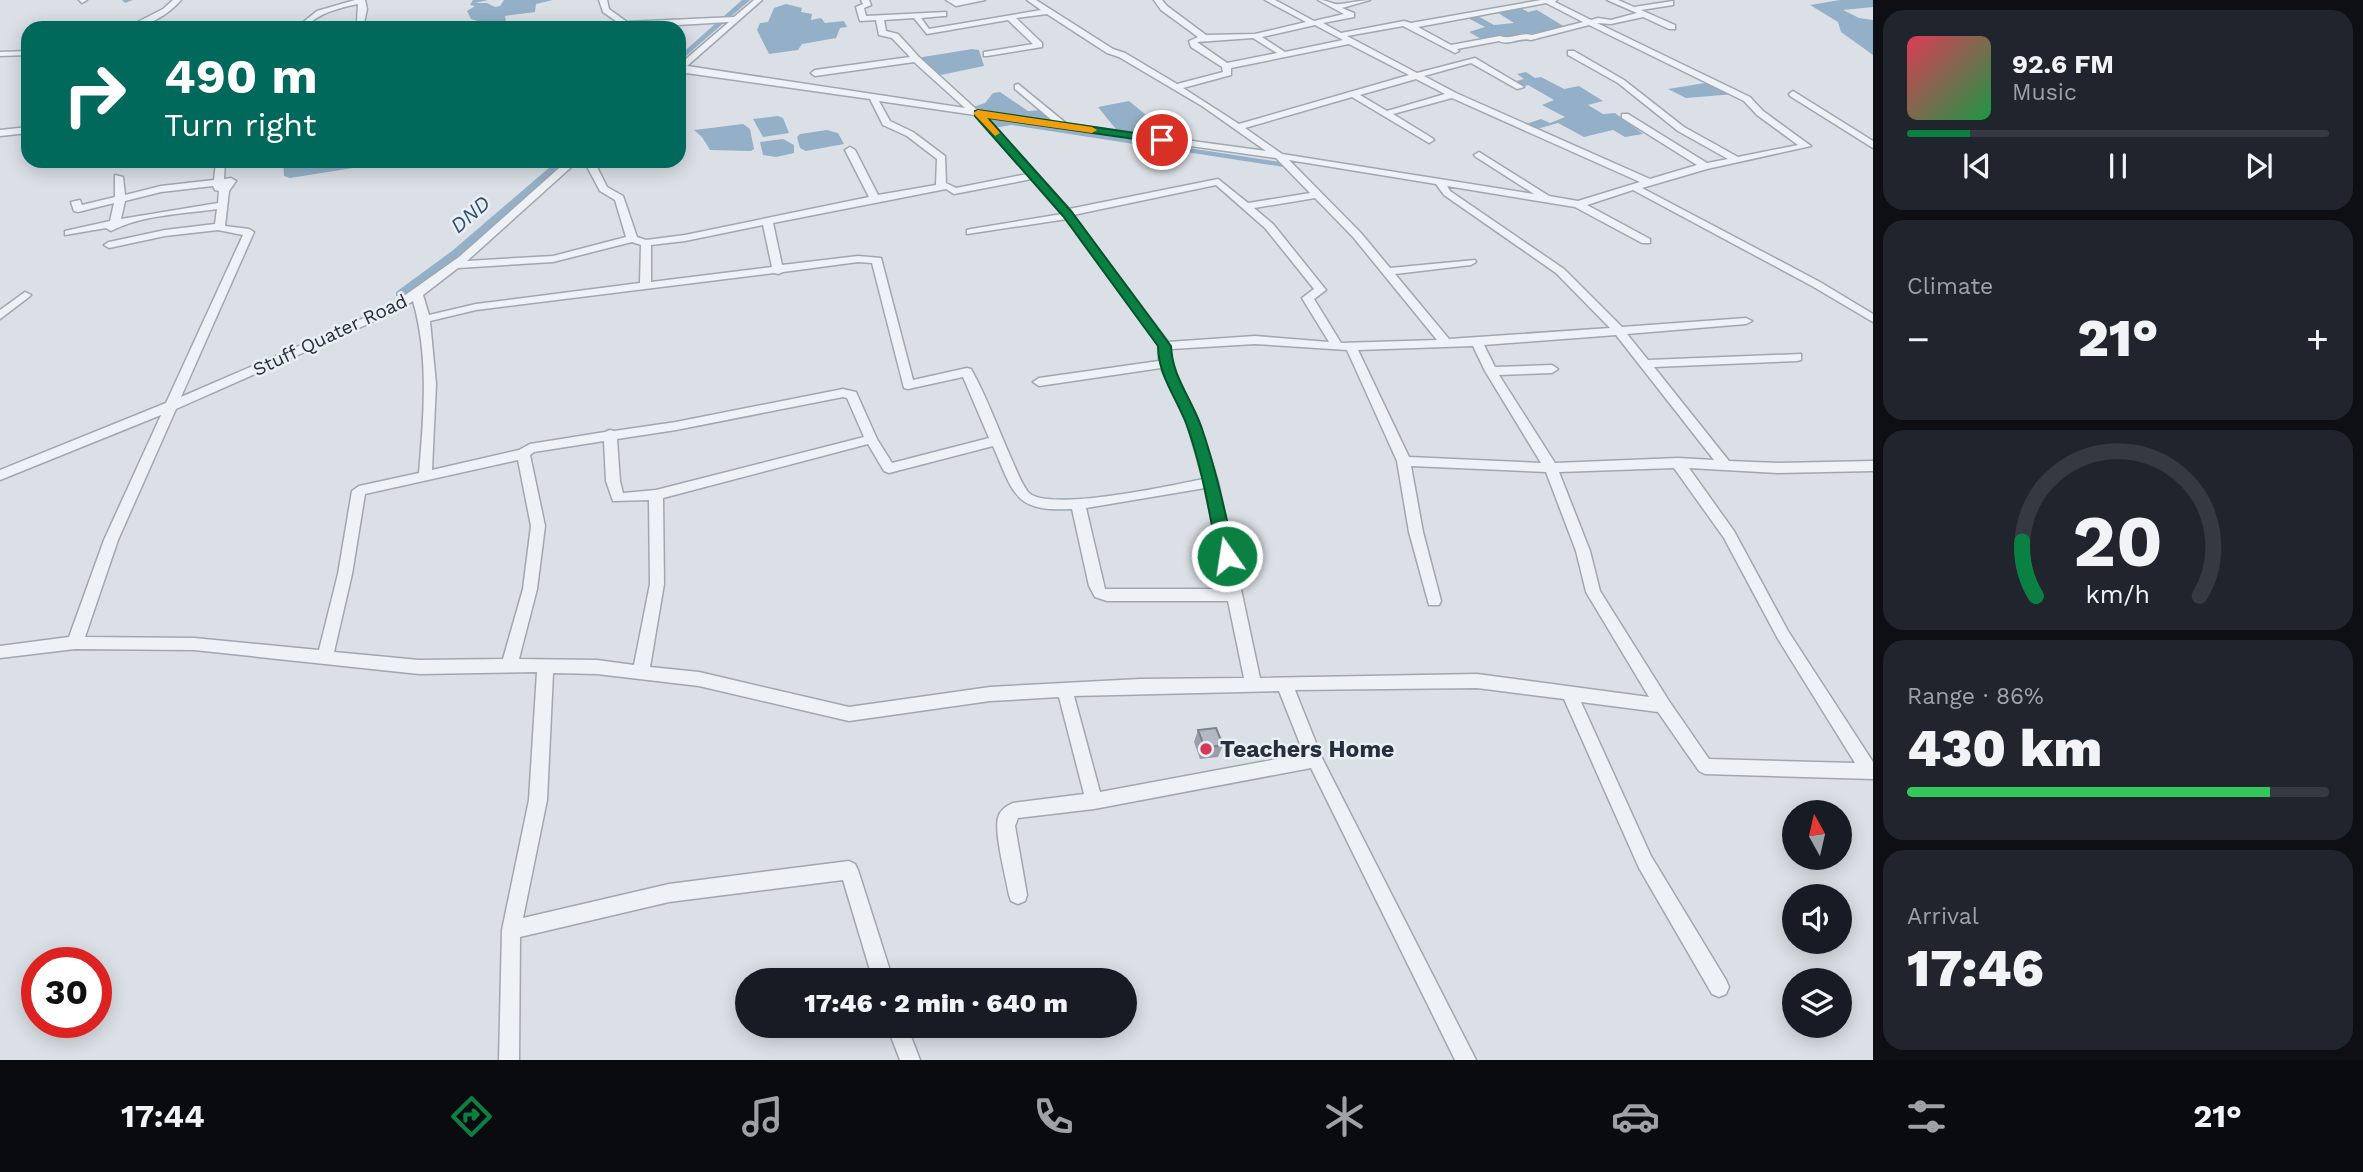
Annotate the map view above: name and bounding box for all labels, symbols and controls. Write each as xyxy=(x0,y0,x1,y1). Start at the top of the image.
text: 490 m xyxy=(164,47,318,105)
icon: right xyxy=(49,49,140,140)
text: 92.6 FM xyxy=(2012,49,2114,79)
text: Music xyxy=(2012,79,2077,106)
text: Turn right xyxy=(164,106,316,144)
pin xyxy=(1132,110,1192,170)
icon: arrive xyxy=(1143,121,1181,159)
icon: previous xyxy=(1958,147,1996,185)
icon: pause xyxy=(2099,147,2137,185)
icon: next xyxy=(2240,147,2278,185)
water label: DND xyxy=(445,190,495,238)
text: Climate xyxy=(1907,273,1993,300)
street label: Stuff Quater Road xyxy=(249,289,411,381)
text: 21° xyxy=(2078,308,2158,369)
text: − xyxy=(1907,317,1930,361)
text: + xyxy=(2306,317,2329,361)
text: 20 xyxy=(2073,498,2163,584)
position arrow xyxy=(1190,519,1264,593)
text: km/h xyxy=(2086,580,2150,609)
text: Range · 86% xyxy=(1907,683,2044,710)
text: 430 km xyxy=(1907,718,2102,779)
place label: Teachers Home xyxy=(1220,736,1394,763)
marker: Teachers Home xyxy=(1198,741,1214,757)
north arrow xyxy=(1782,800,1852,870)
map controls xyxy=(1782,800,1852,1038)
button: sound xyxy=(1782,884,1852,954)
text: Arrival xyxy=(1907,903,1979,930)
text: 17:46 xyxy=(1907,938,2044,999)
speed limit sign: 30 xyxy=(21,947,112,1038)
button: layers xyxy=(1782,968,1852,1038)
text: 17:46 · 2 min · 640 m xyxy=(804,988,1068,1018)
icon: directions xyxy=(447,1092,496,1141)
icon: music xyxy=(738,1092,787,1141)
icon: phone xyxy=(1029,1092,1078,1141)
icon: climate xyxy=(1320,1092,1369,1141)
icon: car xyxy=(1611,1092,1660,1141)
icon: filters xyxy=(1902,1092,1951,1141)
text: 17:44 xyxy=(121,1097,205,1135)
text: 21° xyxy=(2193,1097,2242,1135)

